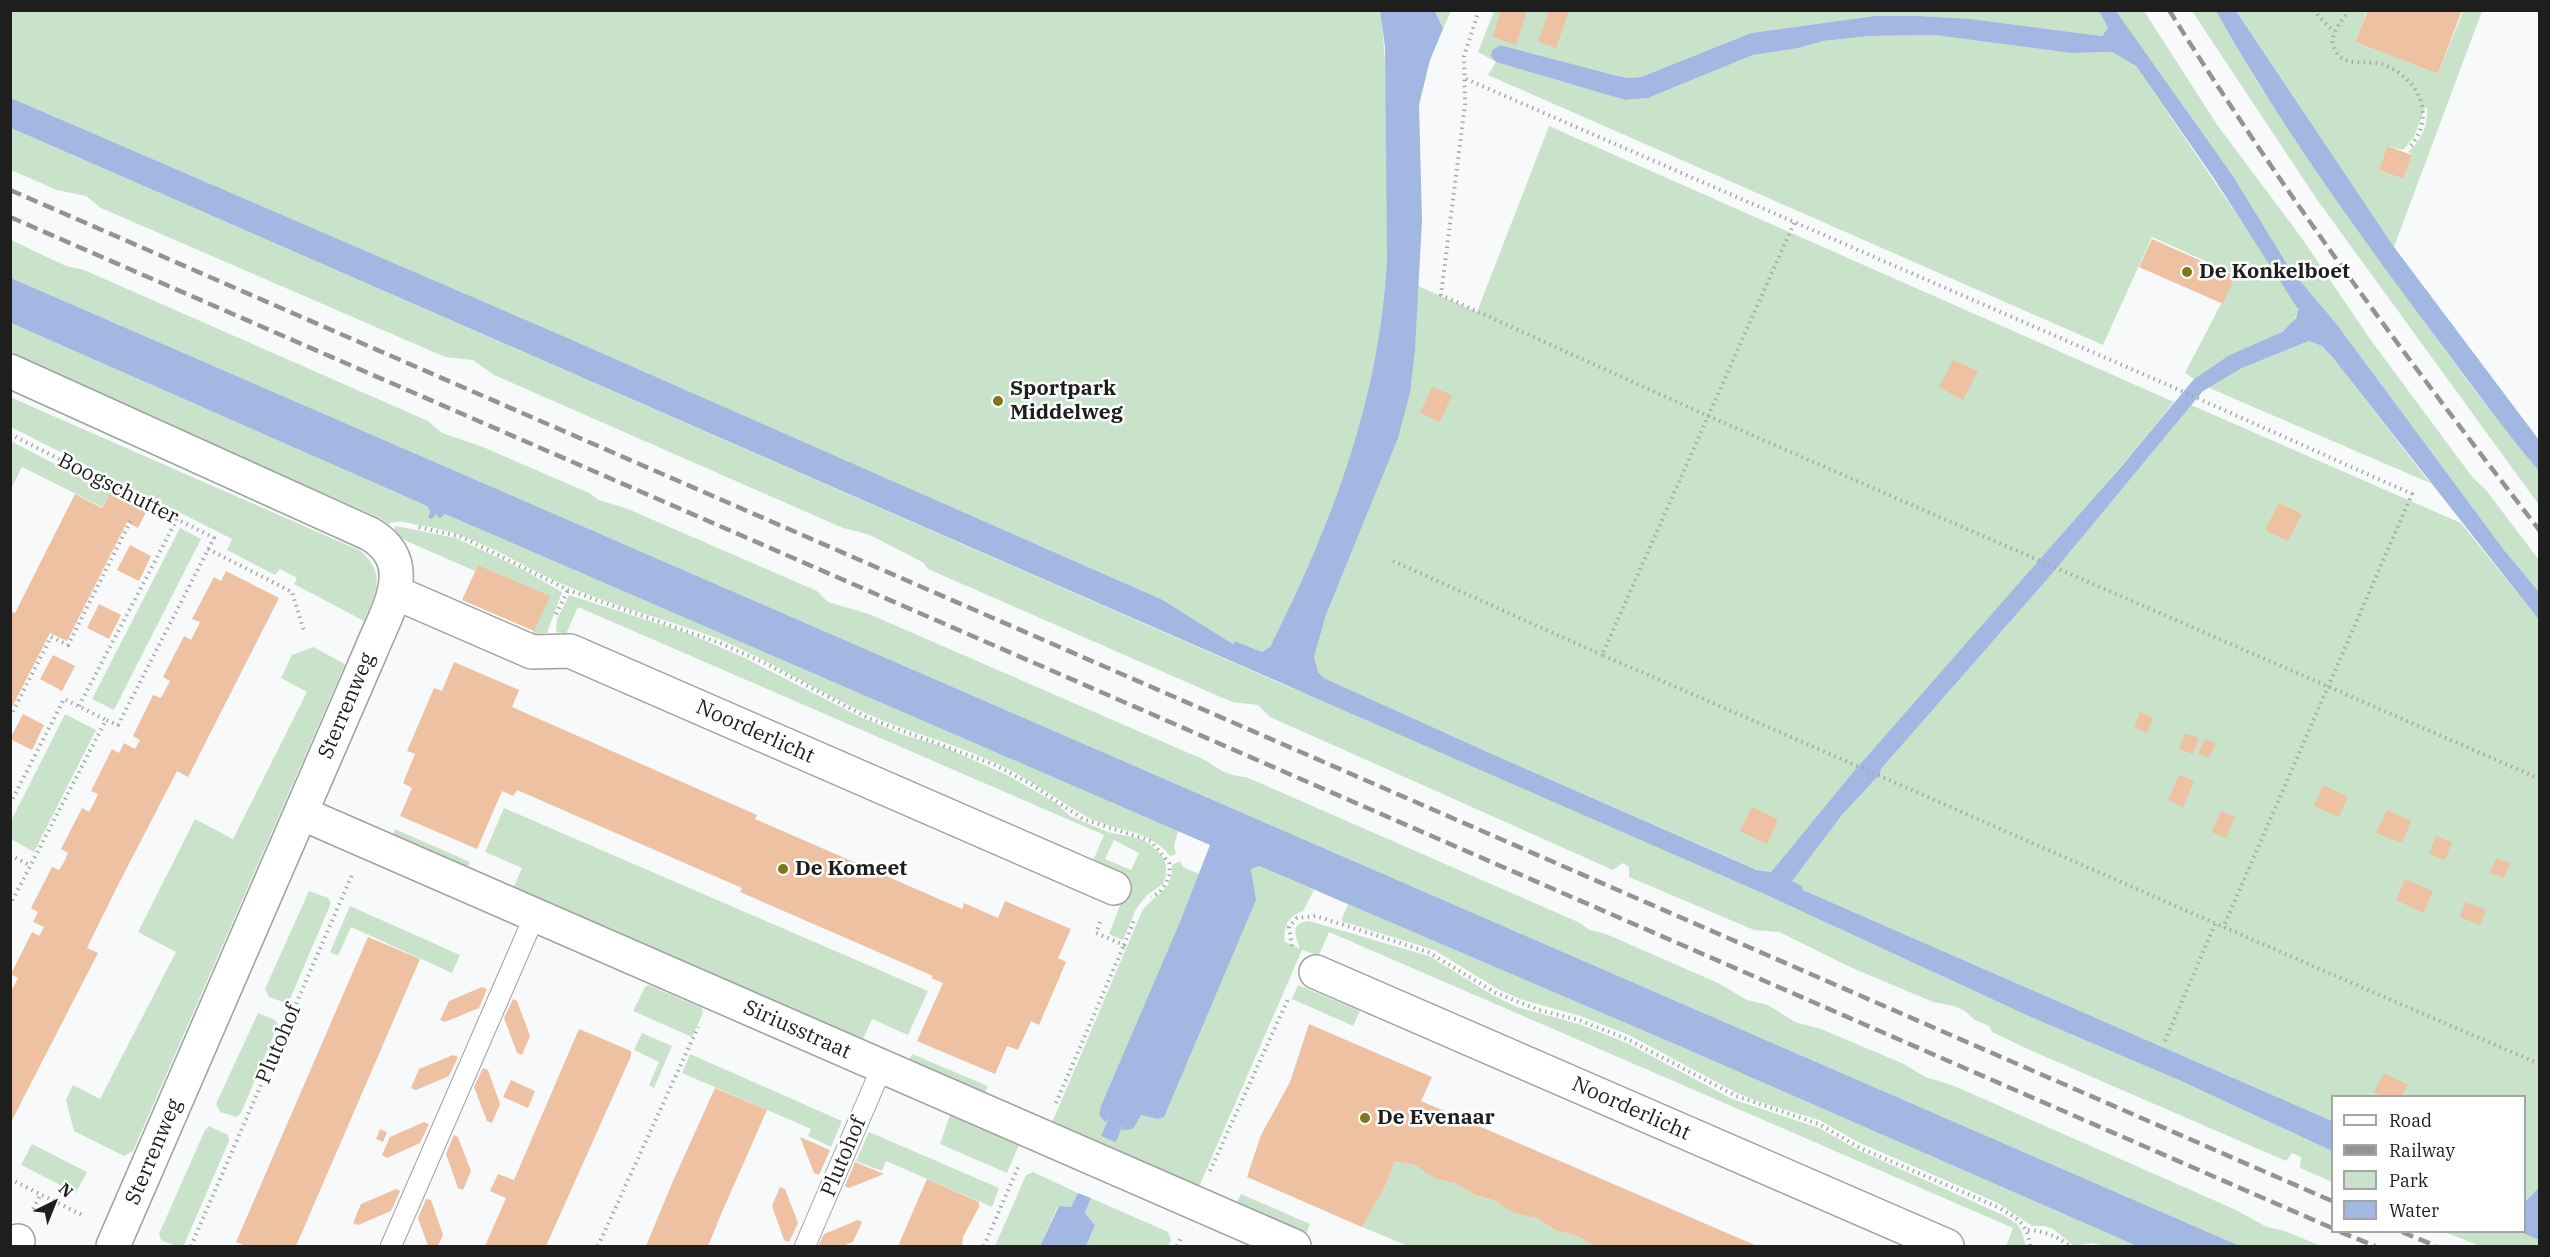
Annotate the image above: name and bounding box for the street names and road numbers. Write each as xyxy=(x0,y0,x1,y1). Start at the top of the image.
street label: Boogschutter xyxy=(54,448,182,530)
street label: Sterrenweg xyxy=(313,649,381,763)
street label: Noorderlicht xyxy=(692,695,818,769)
street label: Siriusstraat xyxy=(739,995,855,1065)
street label: Plutohof xyxy=(251,1001,307,1087)
street label: Noorderlicht xyxy=(1568,1072,1694,1146)
street label: Sterrenweg xyxy=(120,1095,188,1209)
street label: Plutohof xyxy=(816,1114,872,1200)

